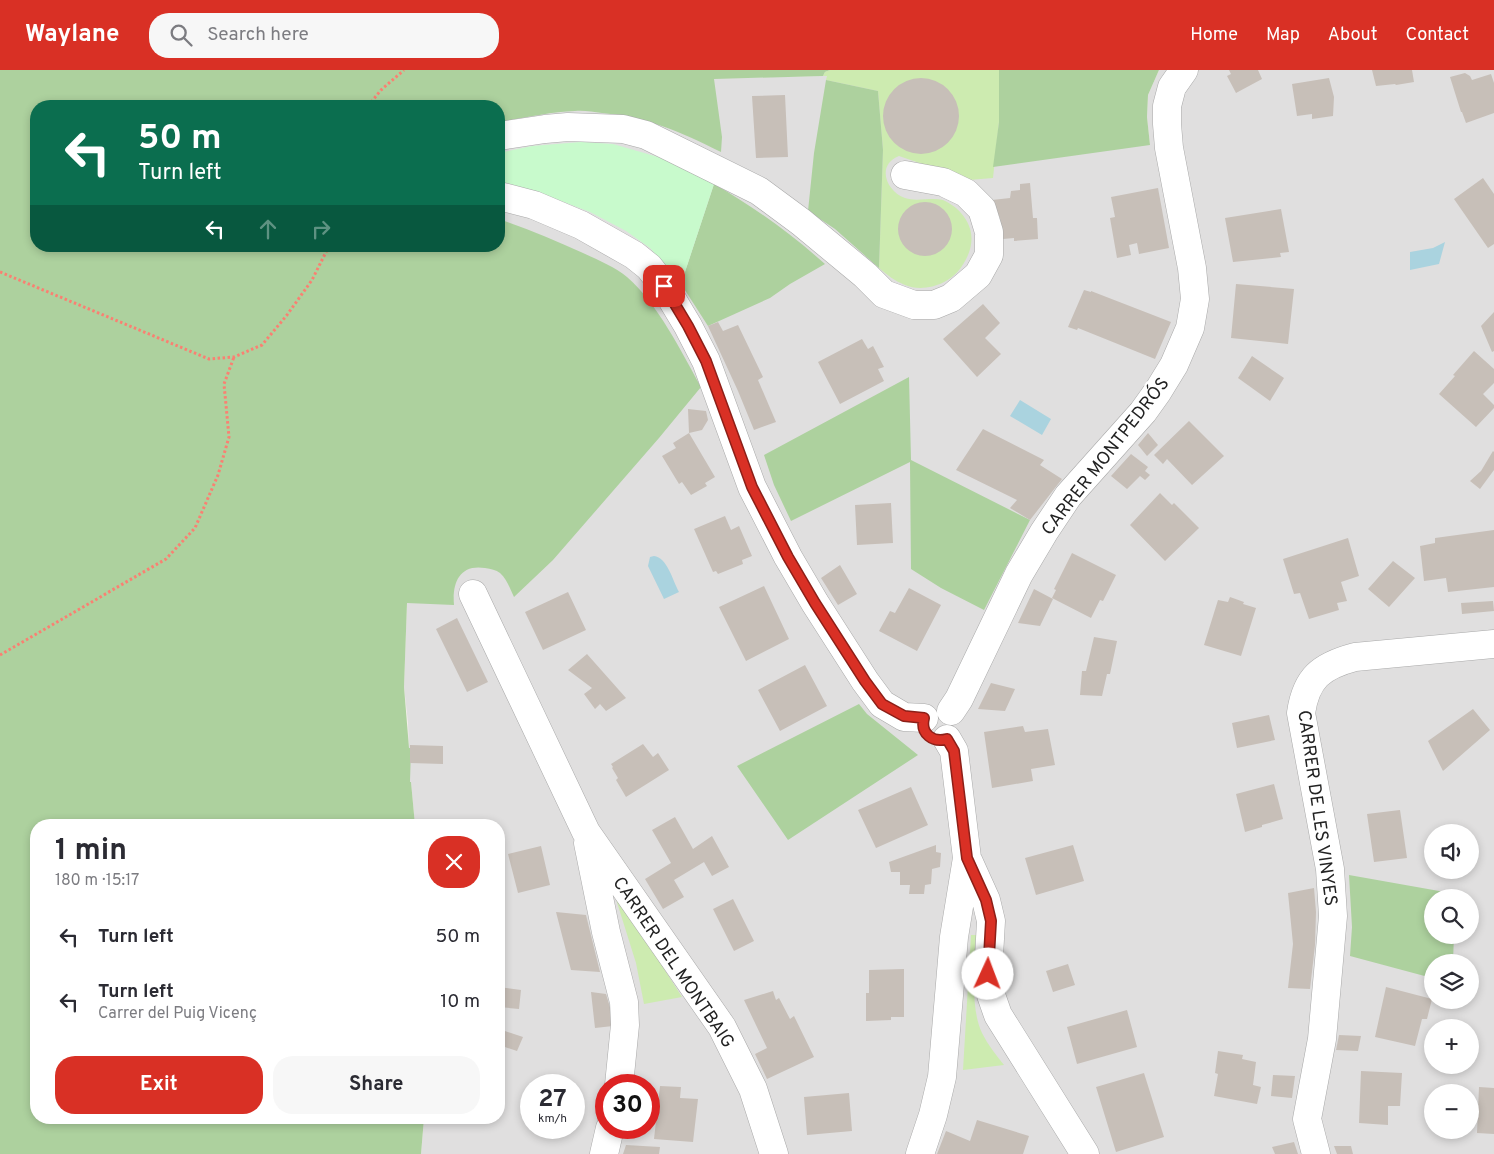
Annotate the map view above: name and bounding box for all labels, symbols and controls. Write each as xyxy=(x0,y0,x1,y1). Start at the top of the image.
search box xyxy=(149,13,499,58)
text: Waylane xyxy=(25,20,119,50)
icon: search xyxy=(167,21,195,49)
text: Search here xyxy=(207,23,309,47)
text: Home xyxy=(1190,24,1238,47)
text: Map xyxy=(1266,24,1300,47)
text: About xyxy=(1328,24,1377,47)
text: Contact xyxy=(1405,24,1469,47)
text: 50 m xyxy=(138,117,222,161)
icon: left xyxy=(55,120,120,185)
text: Turn left xyxy=(138,160,221,187)
icon: left xyxy=(201,215,229,243)
icon: ahead xyxy=(254,215,282,243)
icon: right xyxy=(307,215,335,243)
pin xyxy=(643,265,685,307)
icon: arrive xyxy=(650,272,678,300)
street label: CARRER MONTPEDRÓS xyxy=(1036,372,1175,541)
street label: CARRER DE LES VINYES xyxy=(1291,709,1342,908)
map controls xyxy=(1424,824,1479,1139)
button: sound xyxy=(1424,824,1479,879)
text: 1 min xyxy=(55,833,127,870)
button: close xyxy=(428,836,480,888)
text: 180 m · 15:17 xyxy=(55,871,139,891)
street label: CARRER DEL MONTBAIG xyxy=(607,873,739,1053)
button: search xyxy=(1424,889,1479,944)
icon: left xyxy=(55,923,83,951)
text: Turn left xyxy=(98,925,174,949)
text: 50 m xyxy=(435,925,480,949)
position arrow xyxy=(961,947,1013,999)
button: layers xyxy=(1424,954,1479,1009)
text: Turn left xyxy=(98,980,174,1004)
icon: left xyxy=(55,988,83,1016)
text: 10 m xyxy=(440,990,480,1014)
text: Carrer del Puig Vicenç xyxy=(98,1004,257,1024)
button: + xyxy=(1424,1019,1479,1074)
button: Exit xyxy=(55,1056,263,1114)
button: Share xyxy=(273,1056,480,1114)
speed limit sign: 30 xyxy=(595,1074,660,1139)
text: 27 xyxy=(538,1084,567,1116)
button: − xyxy=(1424,1084,1479,1139)
text: km/h xyxy=(538,1111,567,1127)

